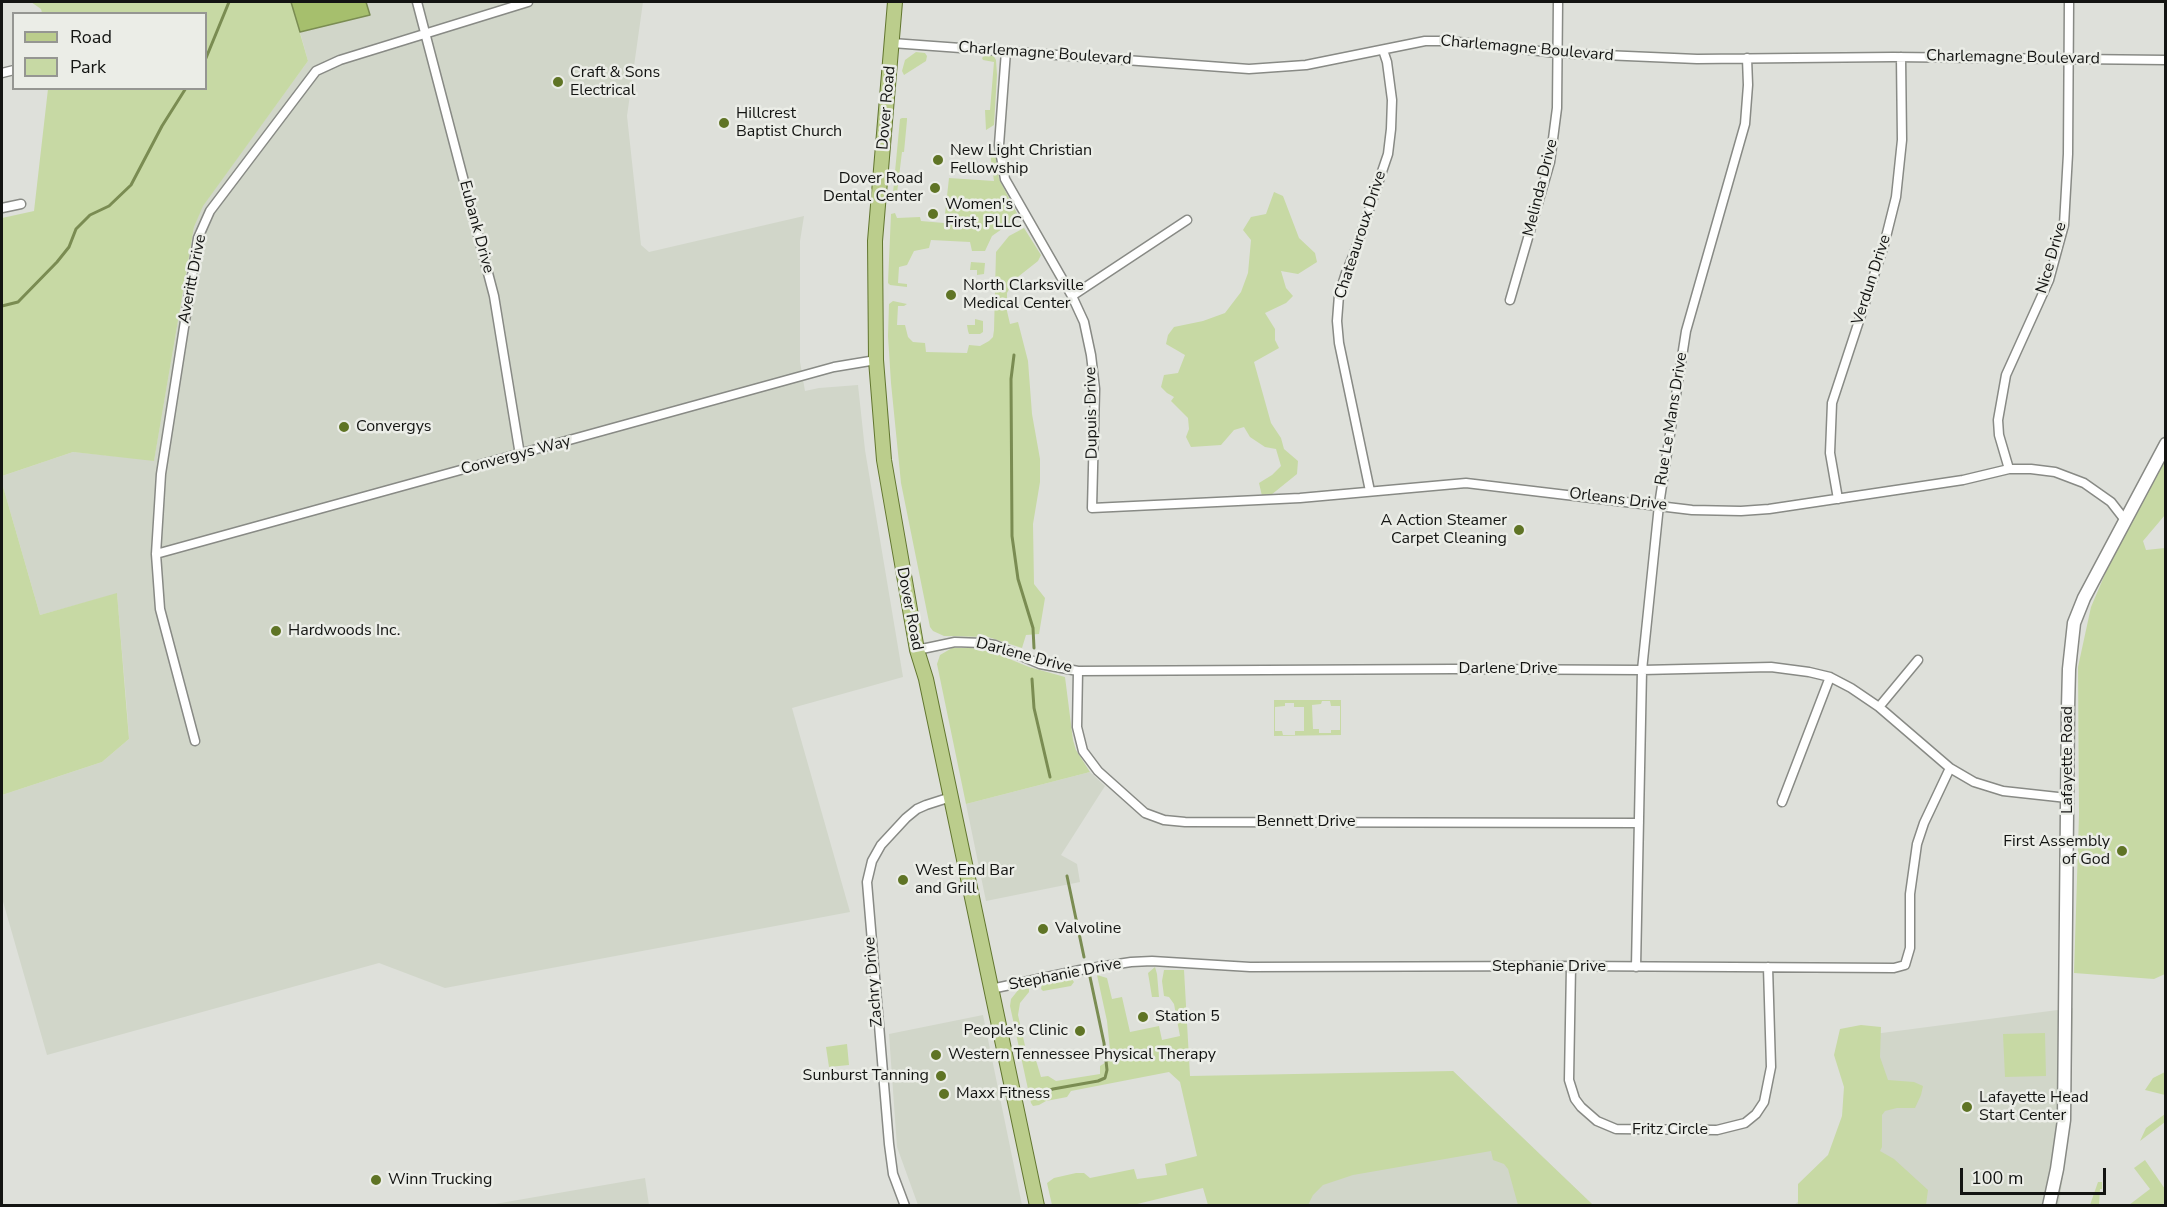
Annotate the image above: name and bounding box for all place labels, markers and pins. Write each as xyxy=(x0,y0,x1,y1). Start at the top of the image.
place label: Craft & Sons Electrical xyxy=(570,63,660,101)
marker: Craft & Sons Electrical xyxy=(551,75,565,89)
place label: Hillcrest Baptist Church xyxy=(736,104,842,142)
marker: Hillcrest Baptist Church xyxy=(717,116,731,130)
place label: New Light Christian Fellowship xyxy=(950,141,1092,179)
marker: New Light Christian Fellowship xyxy=(931,153,945,167)
place label: Dover Road Dental Center xyxy=(823,169,923,207)
marker: Dover Road Dental Center xyxy=(928,181,942,195)
place label: Women's First, PLLC xyxy=(945,195,1022,233)
marker: Women's First, PLLC xyxy=(926,207,940,221)
place label: North Clarksville Medical Center xyxy=(963,276,1084,314)
marker: North Clarksville Medical Center xyxy=(944,288,958,302)
place label: Convergys xyxy=(356,417,432,437)
marker: Convergys xyxy=(337,420,351,434)
place label: A Action Steamer Carpet Cleaning xyxy=(1381,511,1507,549)
marker: A Action Steamer Carpet Cleaning xyxy=(1512,523,1526,537)
place label: Hardwoods Inc. xyxy=(288,621,400,641)
marker: Hardwoods Inc. xyxy=(269,624,283,638)
place label: First Assembly of God xyxy=(2003,832,2110,870)
marker: First Assembly of God xyxy=(2115,844,2129,858)
place label: West End Bar and Grill xyxy=(915,861,1014,899)
marker: West End Bar and Grill xyxy=(896,873,910,887)
place label: Valvoline xyxy=(1055,919,1121,939)
marker: Valvoline xyxy=(1036,922,1050,936)
place label: Station 5 xyxy=(1155,1007,1220,1027)
marker: Station 5 xyxy=(1136,1010,1150,1024)
place label: People's Clinic xyxy=(964,1021,1068,1041)
marker: People's Clinic xyxy=(1073,1024,1087,1038)
place label: Western Tennessee Physical Therapy xyxy=(948,1045,1216,1065)
marker: Western Tennessee Physical Therapy xyxy=(929,1048,943,1062)
place label: Sunburst Tanning xyxy=(803,1066,929,1086)
marker: Sunburst Tanning xyxy=(934,1069,948,1083)
place label: Maxx Fitness xyxy=(956,1084,1050,1104)
marker: Maxx Fitness xyxy=(937,1087,951,1101)
place label: Lafayette Head Start Center xyxy=(1979,1088,2088,1126)
marker: Lafayette Head Start Center xyxy=(1960,1100,1974,1114)
place label: Winn Trucking xyxy=(388,1170,492,1190)
marker: Winn Trucking xyxy=(369,1173,383,1187)

